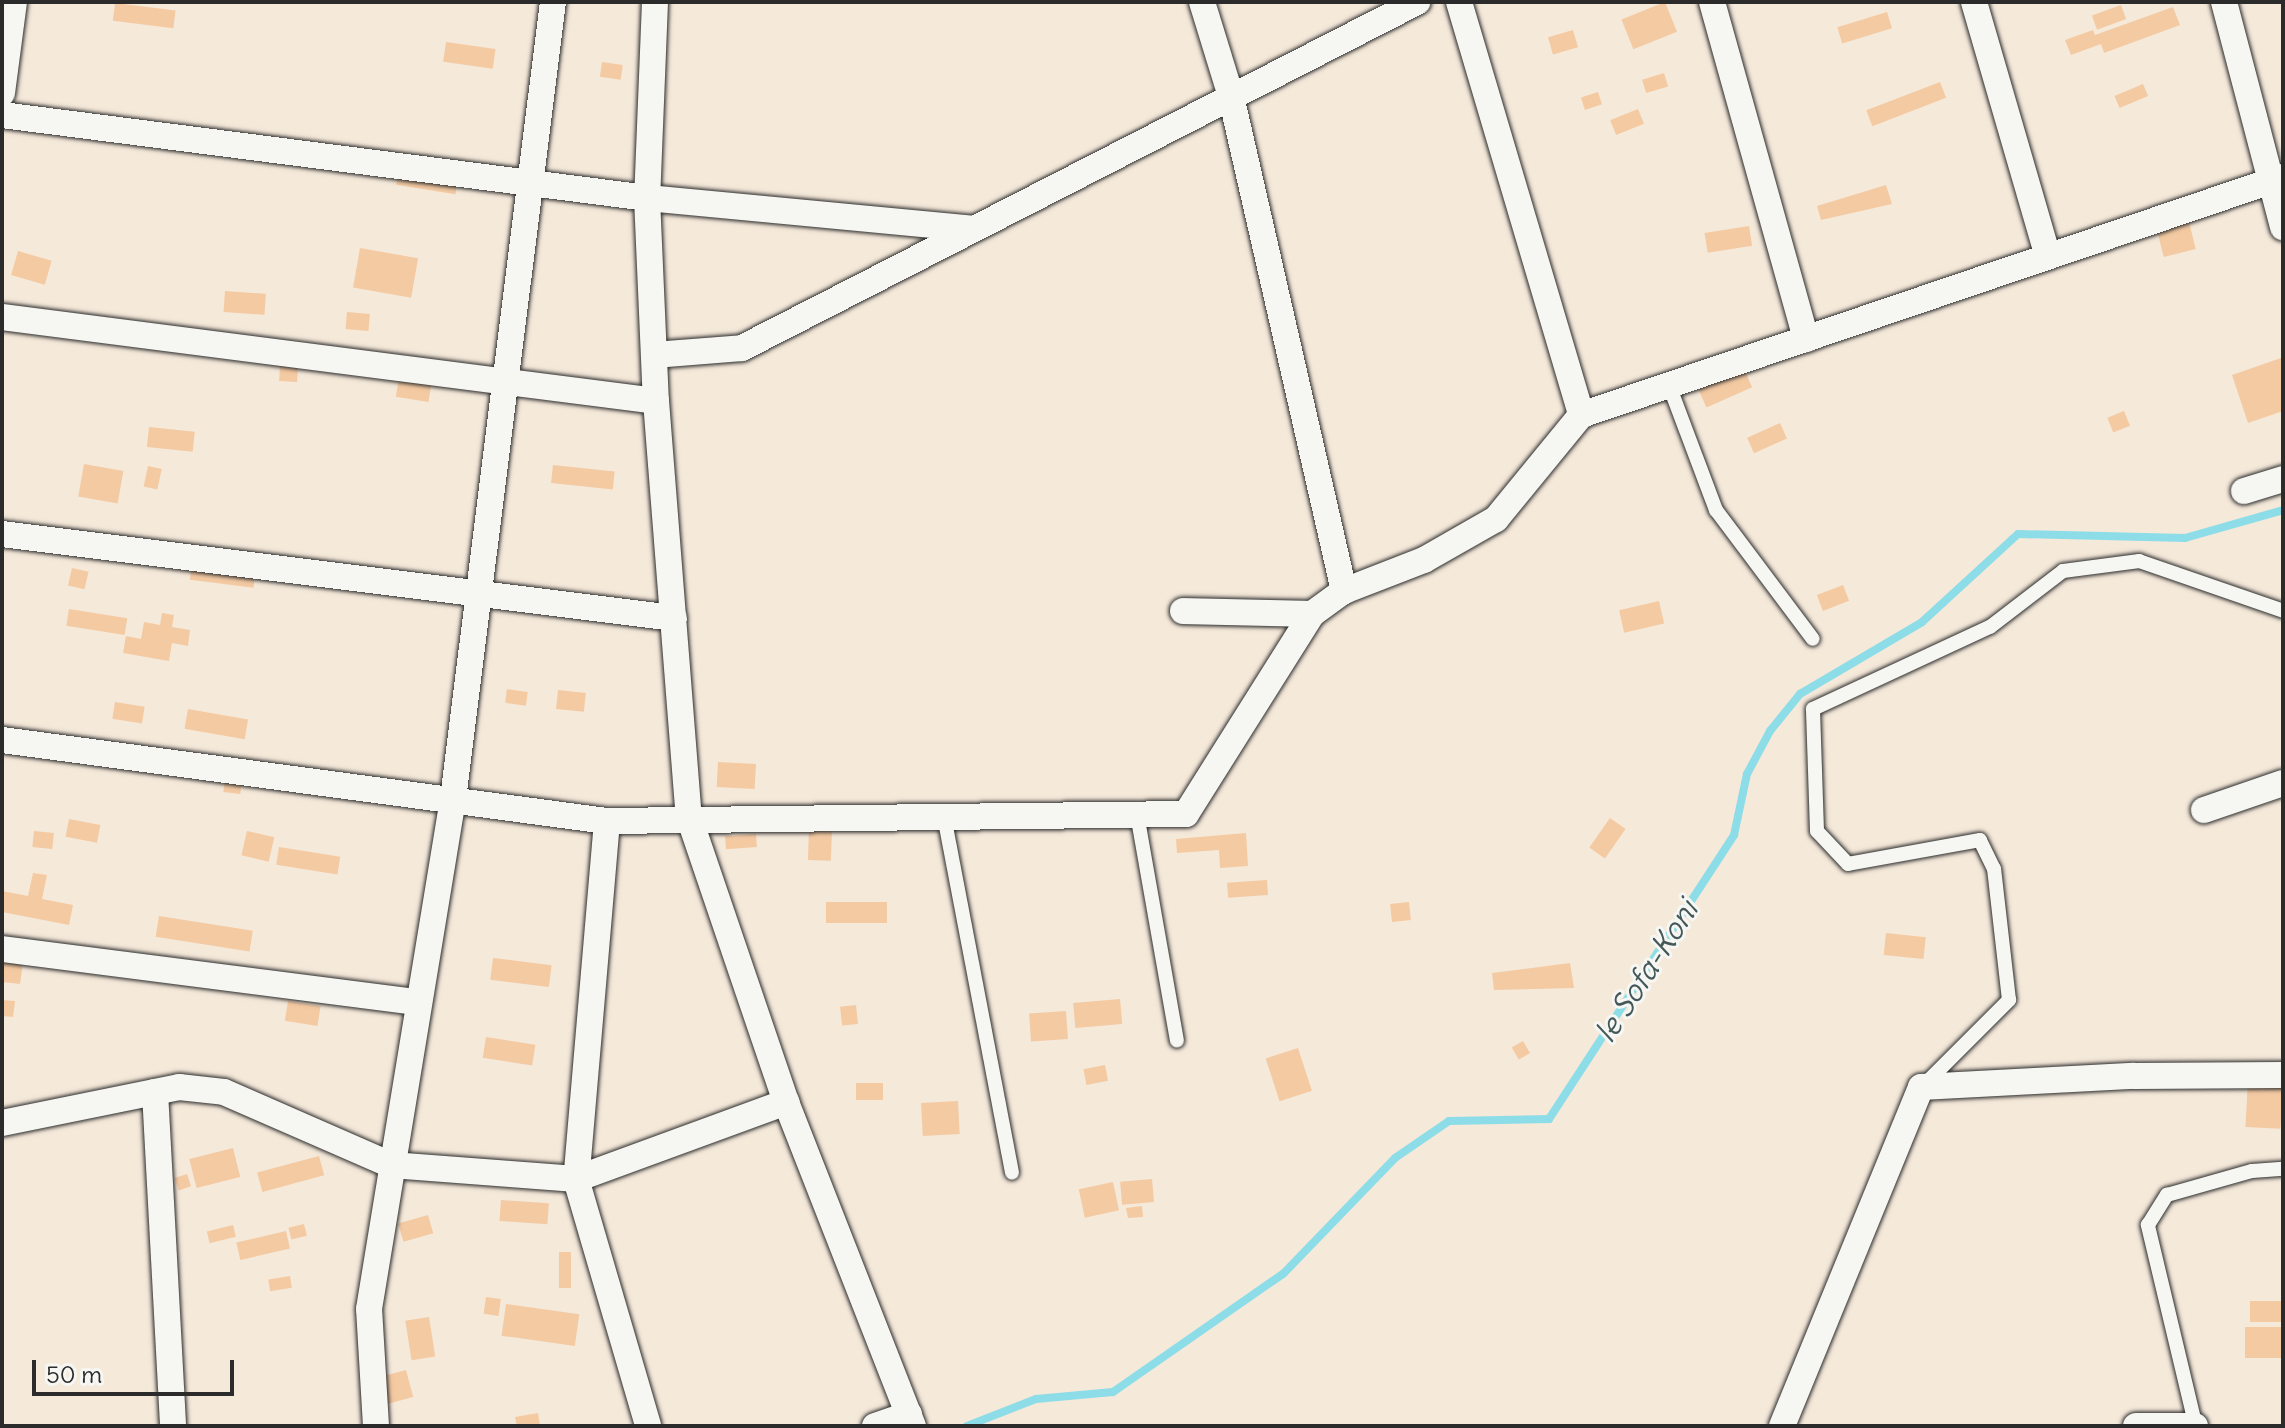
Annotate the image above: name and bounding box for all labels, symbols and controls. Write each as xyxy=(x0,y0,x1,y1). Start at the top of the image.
water label: le Sofa-Koni xyxy=(1587,893,1705,1049)
scale bar xyxy=(36,1344,238,1394)
text: 50 m xyxy=(46,1359,102,1389)

